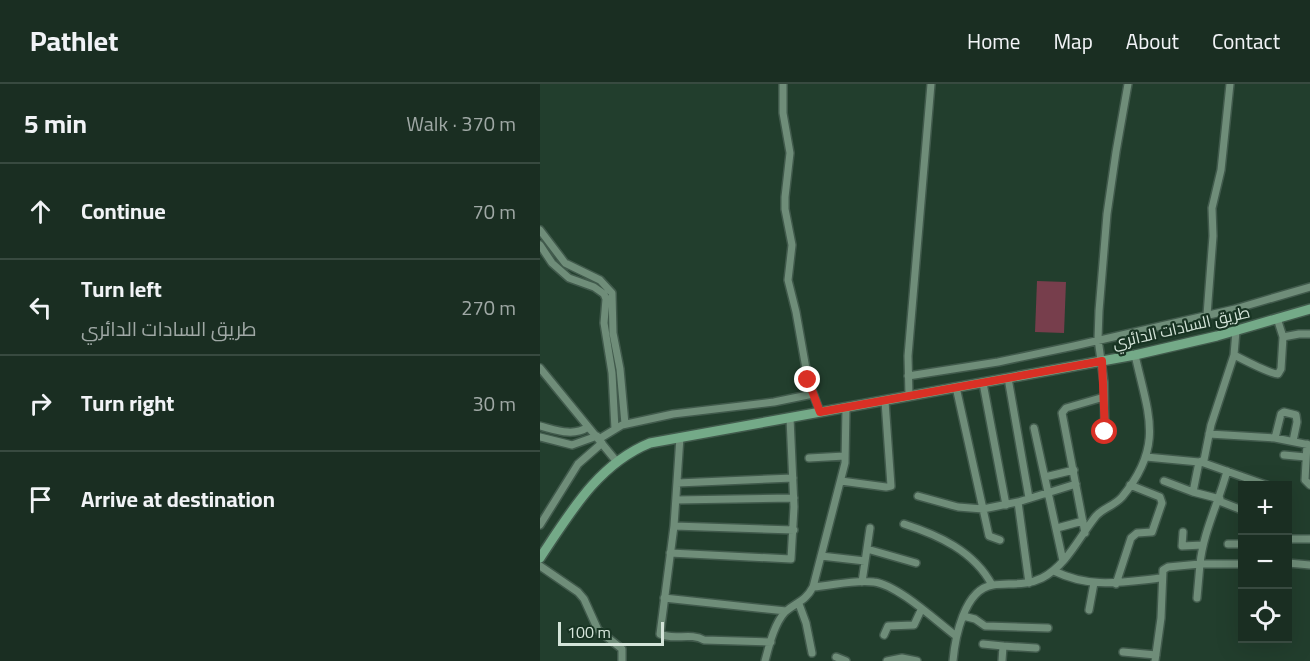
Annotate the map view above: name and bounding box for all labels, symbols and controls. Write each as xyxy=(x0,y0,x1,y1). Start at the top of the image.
text: Pathlet xyxy=(30,15,118,67)
text: Home xyxy=(967,22,1020,61)
text: Map xyxy=(1053,22,1093,61)
text: About xyxy=(1126,22,1179,61)
text: Contact xyxy=(1212,22,1280,61)
text: 5 min xyxy=(24,99,87,148)
text: Walk · 370 m xyxy=(406,105,516,142)
text: Continue xyxy=(81,190,166,232)
text: 70 m xyxy=(472,193,516,230)
icon: ahead xyxy=(24,195,57,228)
text: Turn left xyxy=(81,268,162,310)
text: 270 m xyxy=(461,289,516,326)
icon: left xyxy=(24,291,57,324)
street label: طريق السادات الدائري xyxy=(1109,297,1253,357)
text: طريق السادات الدائري xyxy=(81,310,257,347)
route end xyxy=(794,366,820,392)
text: Turn right xyxy=(81,382,174,424)
text: 30 m xyxy=(472,385,516,422)
icon: right xyxy=(24,387,57,420)
route start xyxy=(1091,418,1117,444)
text: Arrive at destination xyxy=(81,478,275,520)
map controls xyxy=(1238,481,1292,643)
button: + xyxy=(1238,481,1292,535)
icon: arrive xyxy=(24,483,57,516)
button: − xyxy=(1238,535,1292,589)
button: locate xyxy=(1238,589,1292,643)
text: 100 m xyxy=(567,617,611,647)
scale bar xyxy=(558,619,664,646)

